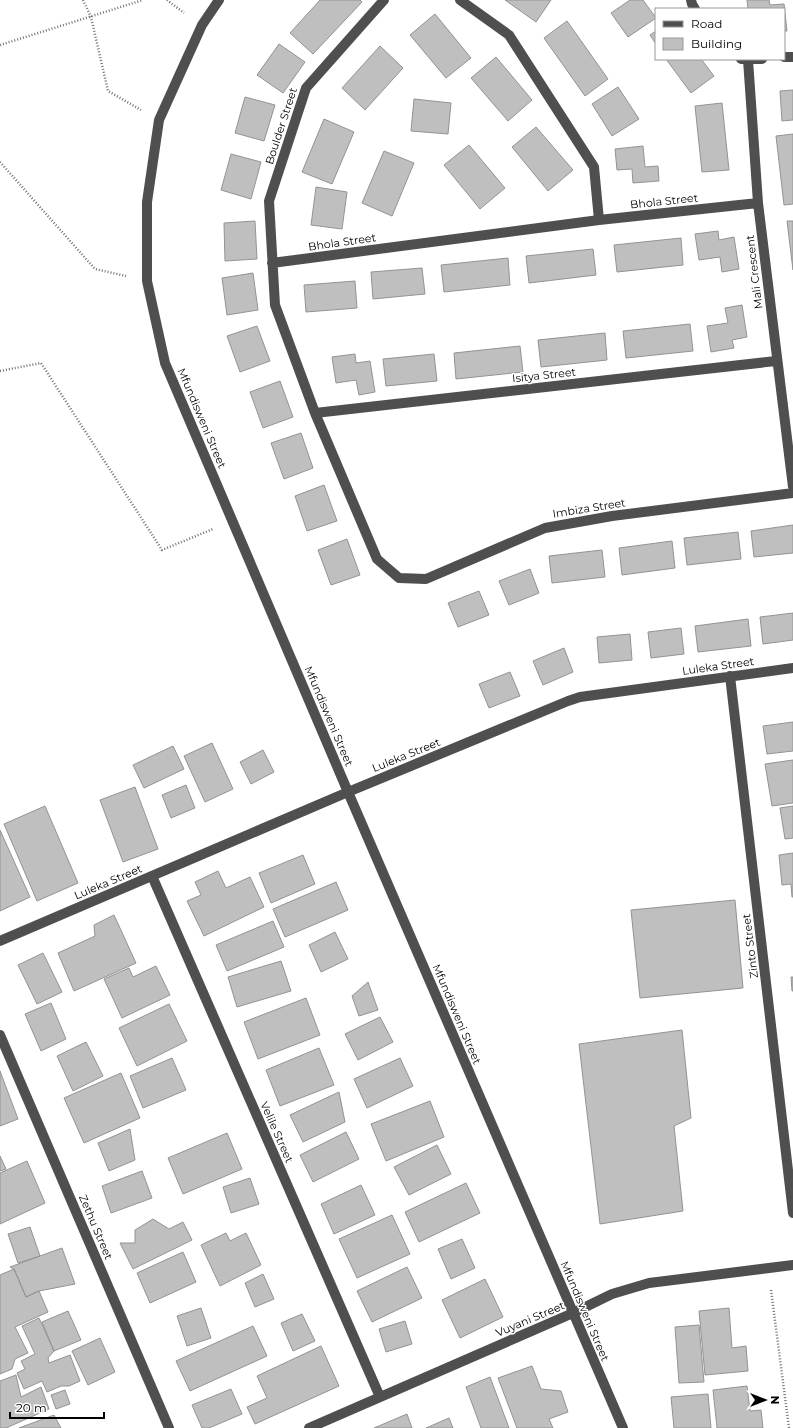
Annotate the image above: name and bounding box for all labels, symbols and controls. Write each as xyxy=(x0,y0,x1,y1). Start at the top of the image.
legend xyxy=(655,8,785,60)
text: Road xyxy=(691,16,722,31)
text: Building xyxy=(691,36,742,51)
street label: Boulder Street xyxy=(262,85,300,166)
street label: Bhola Street xyxy=(629,190,699,212)
street label: Bhola Street xyxy=(307,230,377,254)
street label: Mali Crescent xyxy=(742,234,765,310)
street label: Isitya Street xyxy=(511,365,577,385)
street label: Mfundisweni Street xyxy=(175,366,230,471)
street label: Imbiza Street xyxy=(552,495,627,521)
street label: Luleka Street xyxy=(681,654,755,678)
street label: Mfundisweni Street xyxy=(302,664,357,769)
street label: Luleka Street xyxy=(370,735,443,775)
street label: Luleka Street xyxy=(72,861,145,903)
street label: Zinto Street xyxy=(739,912,761,979)
street label: Mfundisweni Street xyxy=(430,962,485,1067)
street label: Velile Street xyxy=(257,1099,297,1165)
street label: Zethu Street xyxy=(76,1192,116,1262)
street label: Mfundisweni Street xyxy=(558,1259,613,1364)
street label: Vuyani Street xyxy=(493,1298,567,1340)
north arrow xyxy=(745,1380,785,1420)
scale bar xyxy=(10,1394,104,1420)
text: N xyxy=(768,1396,782,1404)
text: 20 m xyxy=(16,1400,47,1415)

